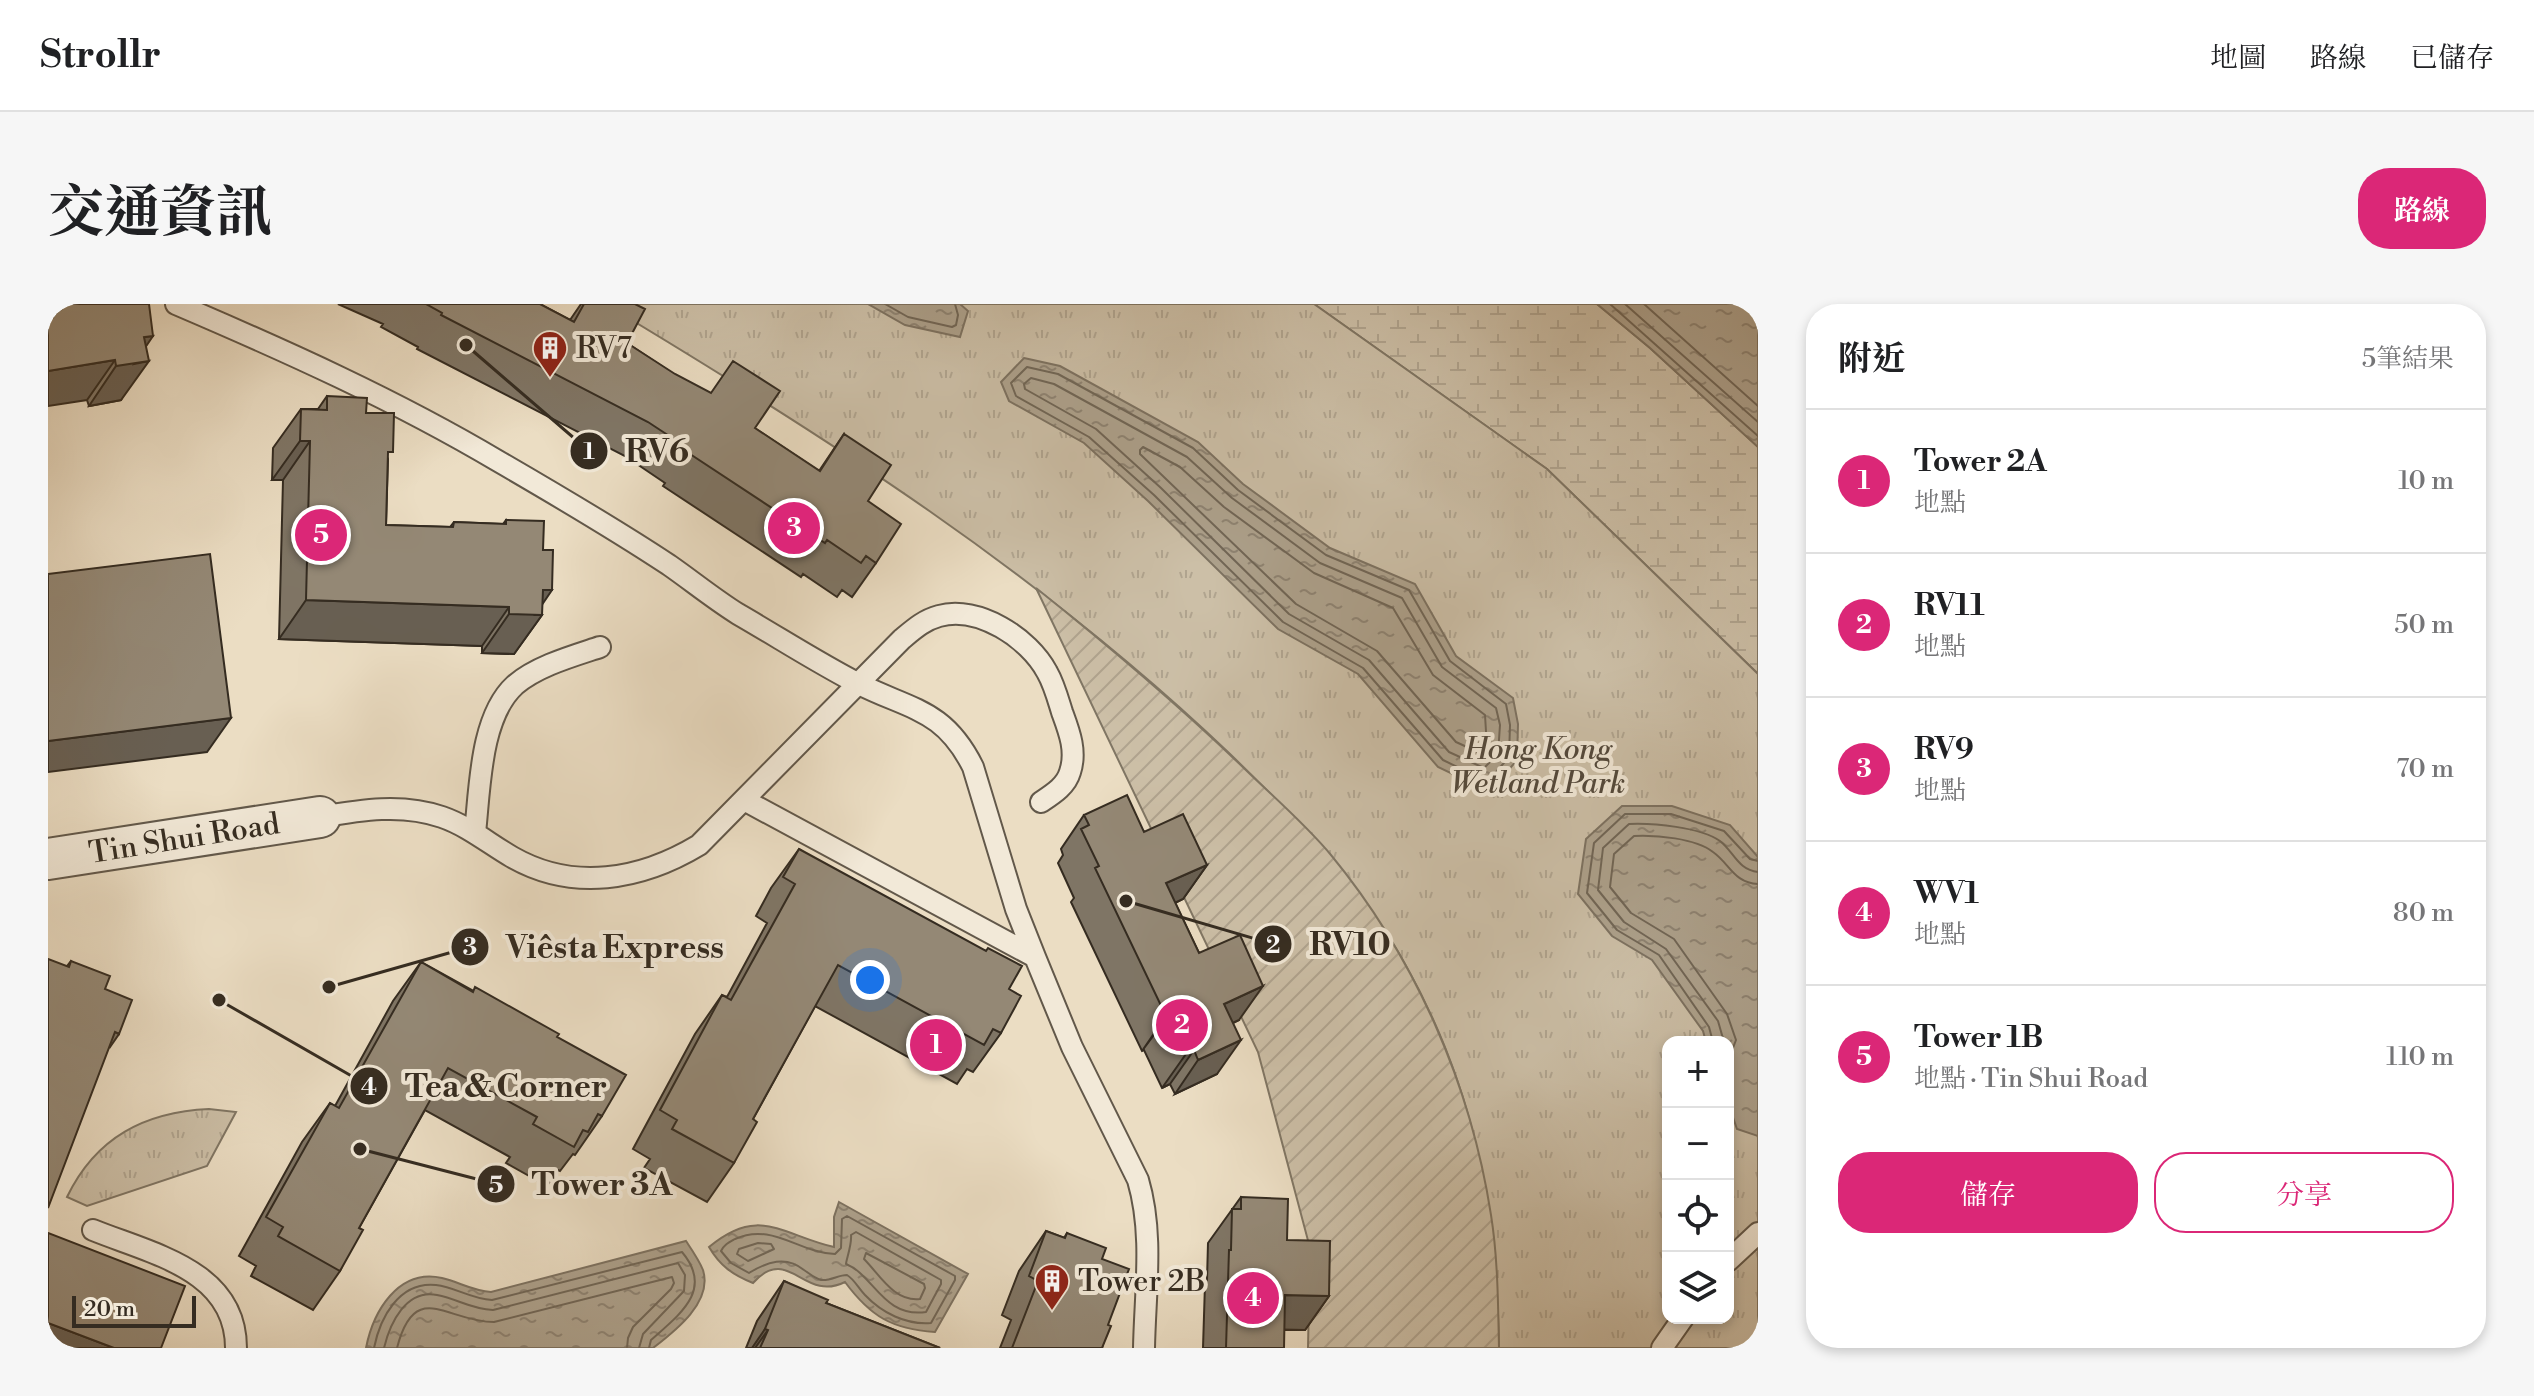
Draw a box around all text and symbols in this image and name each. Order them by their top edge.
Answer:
text: Strollr [40,32,161,79]
text: 地圖 [2210,41,2266,76]
text: 路線 [2310,41,2366,76]
text: 已儲存 [2410,41,2494,76]
button: 路線 [2358,168,2486,249]
text: 交通資訊 [48,179,272,249]
building icon: RV7 [531,329,569,379]
place label: RV7 [576,330,632,368]
text: 附近 [1838,339,1906,381]
text: 5筆結果 [2362,343,2454,375]
callout: RV6 [569,423,705,479]
text: RV6 [625,432,689,472]
text: 1 [583,437,595,467]
text: Tower 2A [1914,443,2047,481]
text: 1 [1858,465,1870,497]
text: 10 m [2398,465,2454,497]
text: 地點 [1914,487,1966,519]
pin: 3 [768,498,820,558]
pin: 5 [295,505,347,565]
text: RV11 [1914,587,1985,625]
text: 2 [1856,609,1872,641]
text: 50 m [2394,609,2454,641]
text: 地點 [1914,631,1966,663]
park label: Hong Kong Wetland Park [1451,731,1625,803]
text: RV9 [1914,731,1974,769]
text: 3 [1856,753,1872,785]
text: 70 m [2396,753,2454,785]
text: 地點 [1914,775,1966,807]
street label: Tin Shui Road [86,805,282,873]
text: WV1 [1914,875,1979,913]
text: 4 [1855,897,1873,929]
text: 80 m [2393,897,2454,929]
callout: RV10 [1253,916,1406,972]
callout: Viêsta Express [450,919,740,975]
text: 地點 [1914,919,1966,951]
text: RV10 [1309,925,1391,965]
text: Viêsta Express [505,928,724,968]
text: 2 [1266,931,1281,961]
text: 3 [463,933,477,963]
your location [850,960,890,1000]
pin: 2 [1156,995,1208,1055]
pin: 1 [910,1015,962,1075]
text: Tower 1B [1914,1019,2043,1057]
map controls [1662,1036,1734,1324]
button: + [1662,1036,1734,1108]
text: 5 [1856,1041,1872,1073]
text: 110 m [2386,1041,2454,1073]
callout: Tea & Corner [349,1058,623,1114]
text: 地點 · Tin Shui Road [1914,1063,2148,1095]
text: Tea & Corner [405,1067,607,1107]
text: 4 [361,1073,377,1103]
button: − [1662,1108,1734,1180]
button: 儲存 [1838,1152,2138,1233]
button: 分享 [2154,1152,2454,1233]
callout: Tower 3A [476,1156,689,1212]
text: Tower 3A [532,1165,673,1205]
text: 5 [489,1171,504,1201]
button: locate [1662,1180,1734,1252]
button: layers [1662,1252,1734,1324]
building icon: Tower 2B [1033,1262,1071,1312]
place label: Tower 2B [1078,1263,1206,1301]
pin: 4 [1227,1268,1279,1328]
scale bar [72,1292,196,1328]
text: 20 m [84,1296,135,1323]

